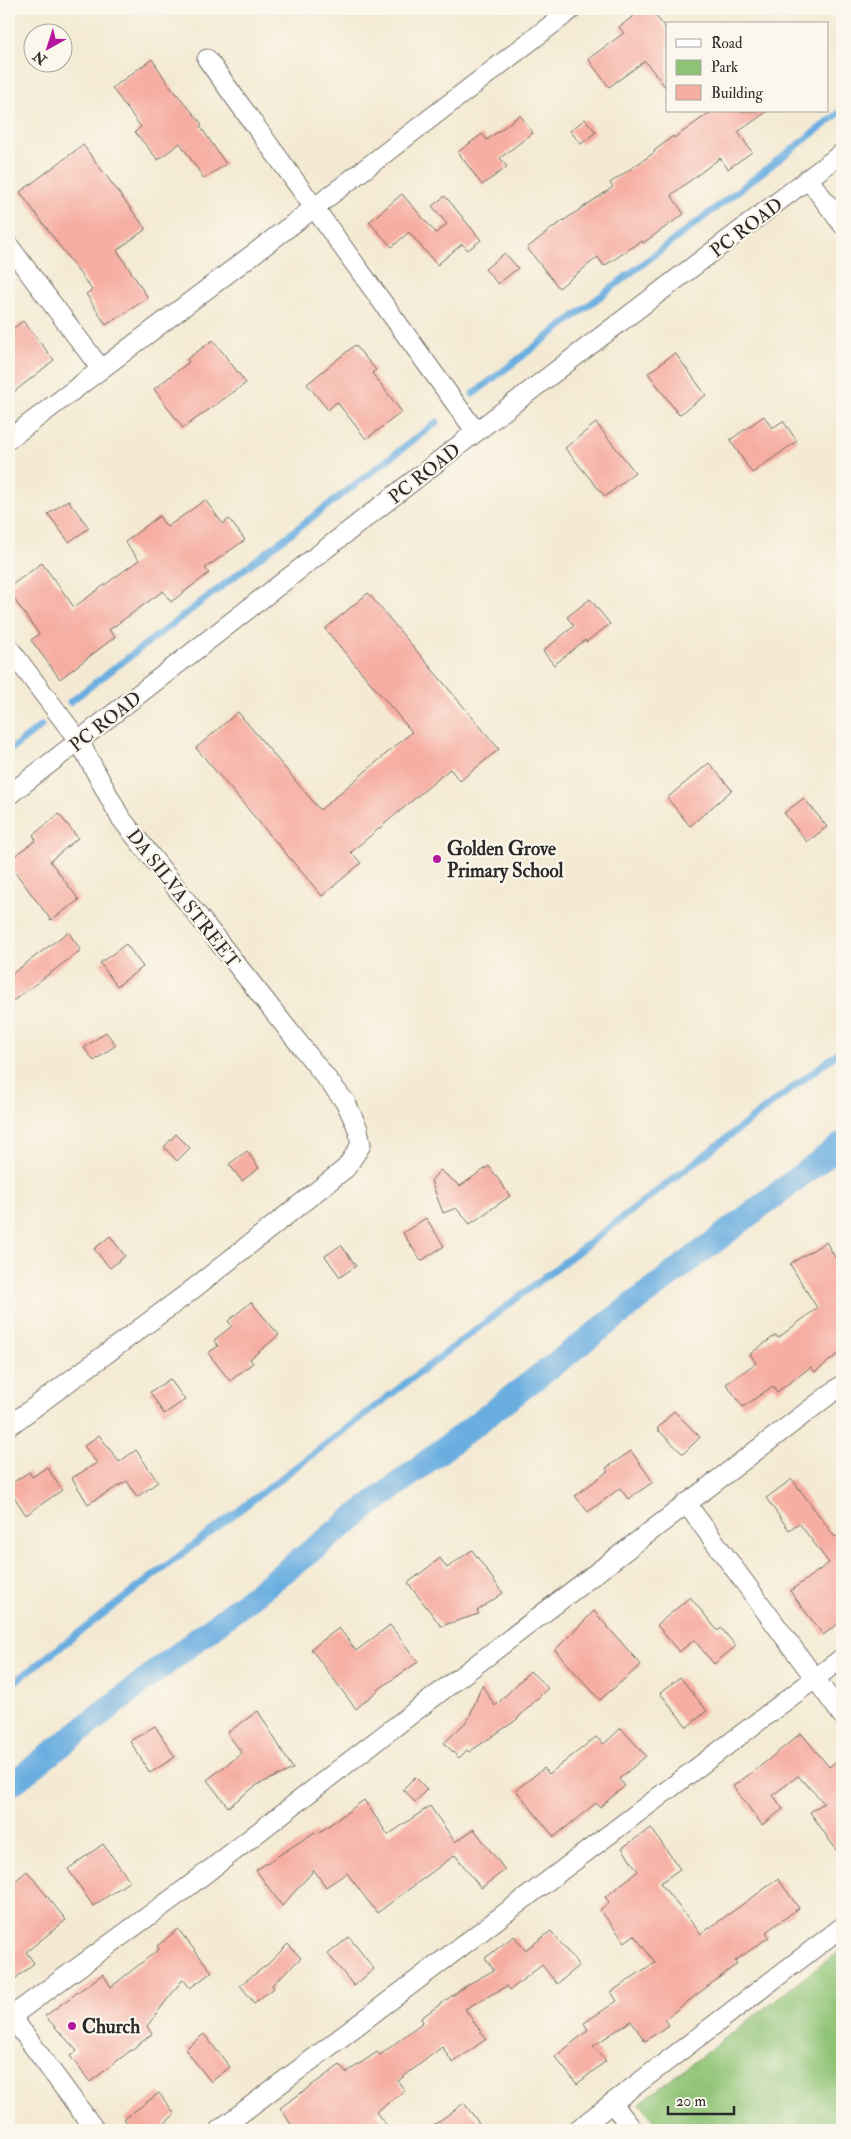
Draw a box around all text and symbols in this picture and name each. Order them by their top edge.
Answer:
north arrow [22,22,72,72]
legend [666,22,828,112]
text: Road [711,34,743,53]
text: N [30,47,51,69]
text: Park [711,58,738,77]
text: Building [711,84,763,103]
street label: PC ROAD [705,193,788,263]
street label: PC ROAD [384,438,466,509]
street label: PC ROAD [65,686,147,757]
street label: DA SILVA STREET [121,824,245,973]
place label: Golden Grove Primary School [447,837,563,884]
marker: Golden Grove Primary School [431,853,443,865]
place label: Church [82,2015,140,2039]
marker: Church [66,2020,78,2032]
scale bar [668,2084,735,2116]
text: 20 m [676,2092,706,2111]

